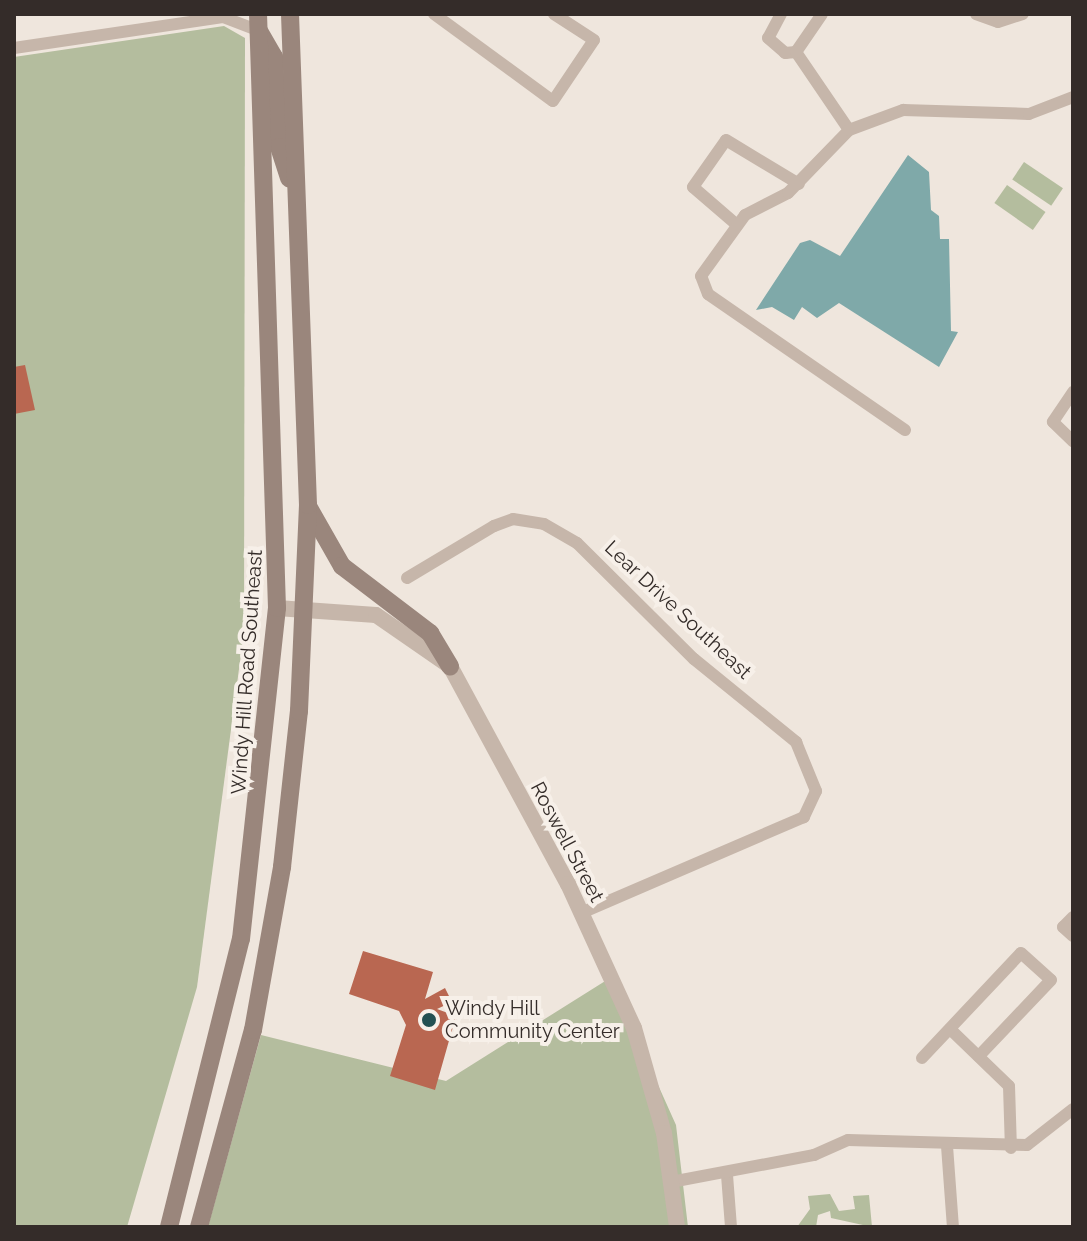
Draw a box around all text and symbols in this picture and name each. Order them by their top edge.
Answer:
street label: Lear Drive Southeast [599,536,757,684]
street label: Windy Hill Road Southeast [226,548,268,796]
street label: Roswell Street [525,778,609,906]
place label: Windy Hill Community Center [445,996,620,1043]
marker: Windy Hill Community Center [420,1011,438,1029]

